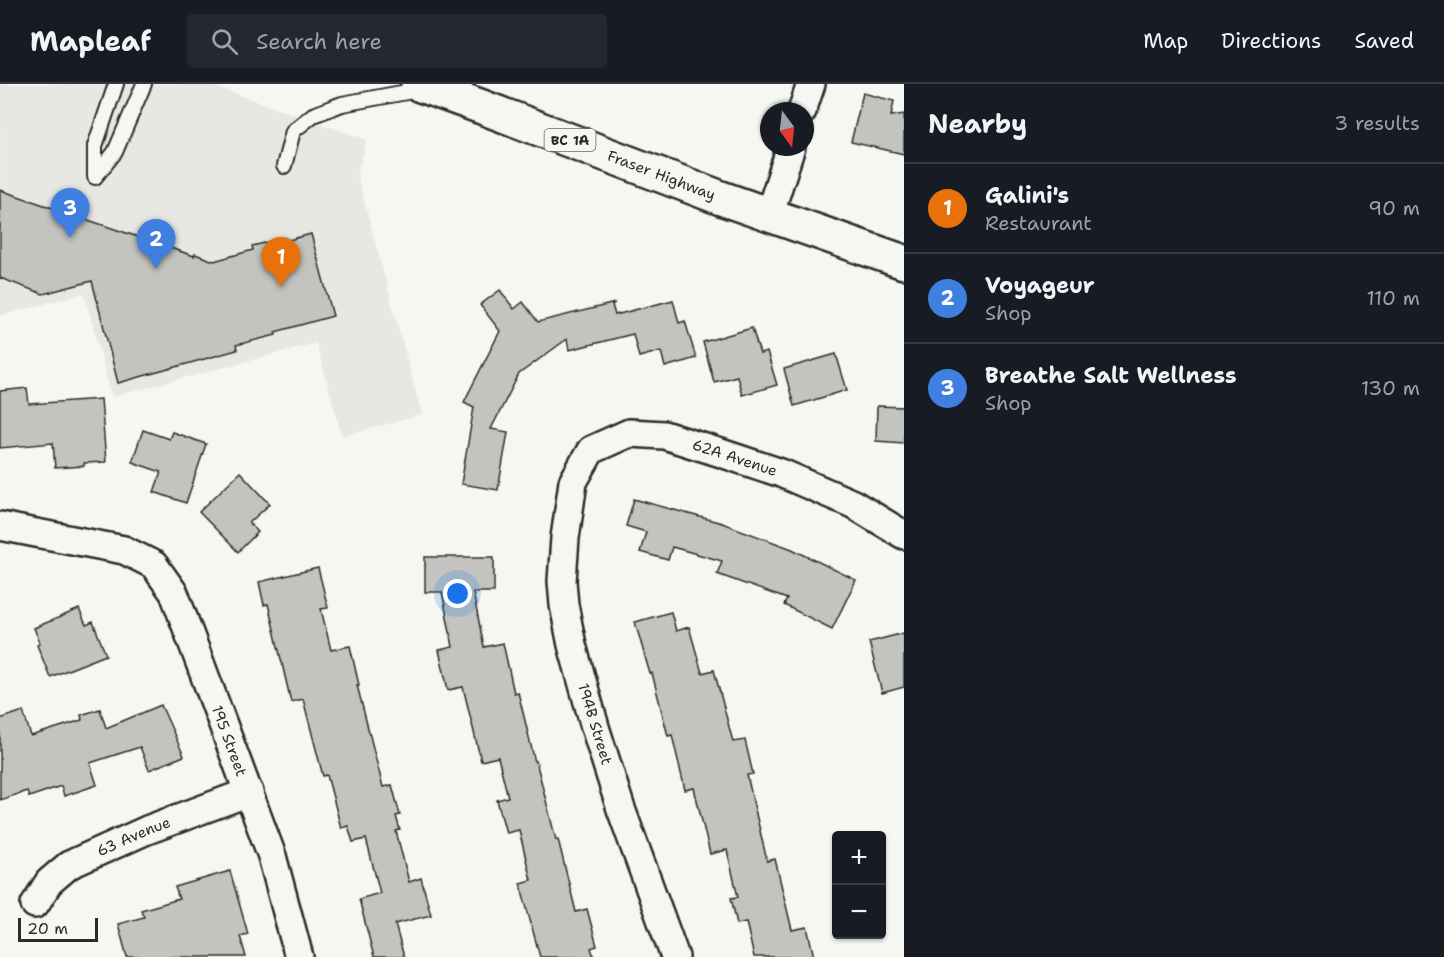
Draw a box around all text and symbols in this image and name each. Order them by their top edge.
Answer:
search box [187,14,607,68]
text: Mapleaf [30,22,151,60]
icon: search [208,25,241,58]
text: Search here [256,27,382,56]
text: Map [1143,27,1188,55]
text: Directions [1221,27,1321,55]
text: Saved [1354,27,1414,55]
north arrow [760,102,814,156]
text: Nearby [928,106,1027,141]
text: 3 results [1334,110,1420,136]
road number: BC 1A [544,129,596,151]
street label: Fraser Highway [604,146,718,205]
text: Galini's [985,181,1069,210]
pin: 3 [50,188,90,238]
text: 1 [943,195,952,221]
text: 90 m [1368,195,1420,221]
text: Restaurant [985,210,1092,236]
pin: 2 [136,220,176,269]
pin: 1 [262,238,300,287]
text: Voyageur [985,271,1095,300]
text: 2 [941,285,955,311]
text: 110 m [1366,285,1420,311]
text: Shop [985,300,1032,326]
text: Breathe Salt Wellness [985,361,1237,390]
text: 3 [941,375,955,401]
text: 130 m [1361,375,1420,401]
text: Shop [985,390,1032,416]
street label: 62A Avenue [690,435,780,481]
your location [443,579,472,608]
street label: 194B Street [573,681,617,767]
street label: 195 Street [207,702,251,779]
street label: 63 Avenue [94,812,173,861]
map controls [832,831,886,939]
button: + [832,831,886,885]
button: − [832,885,886,939]
scale bar [18,915,98,942]
text: 20 m [27,918,68,939]

